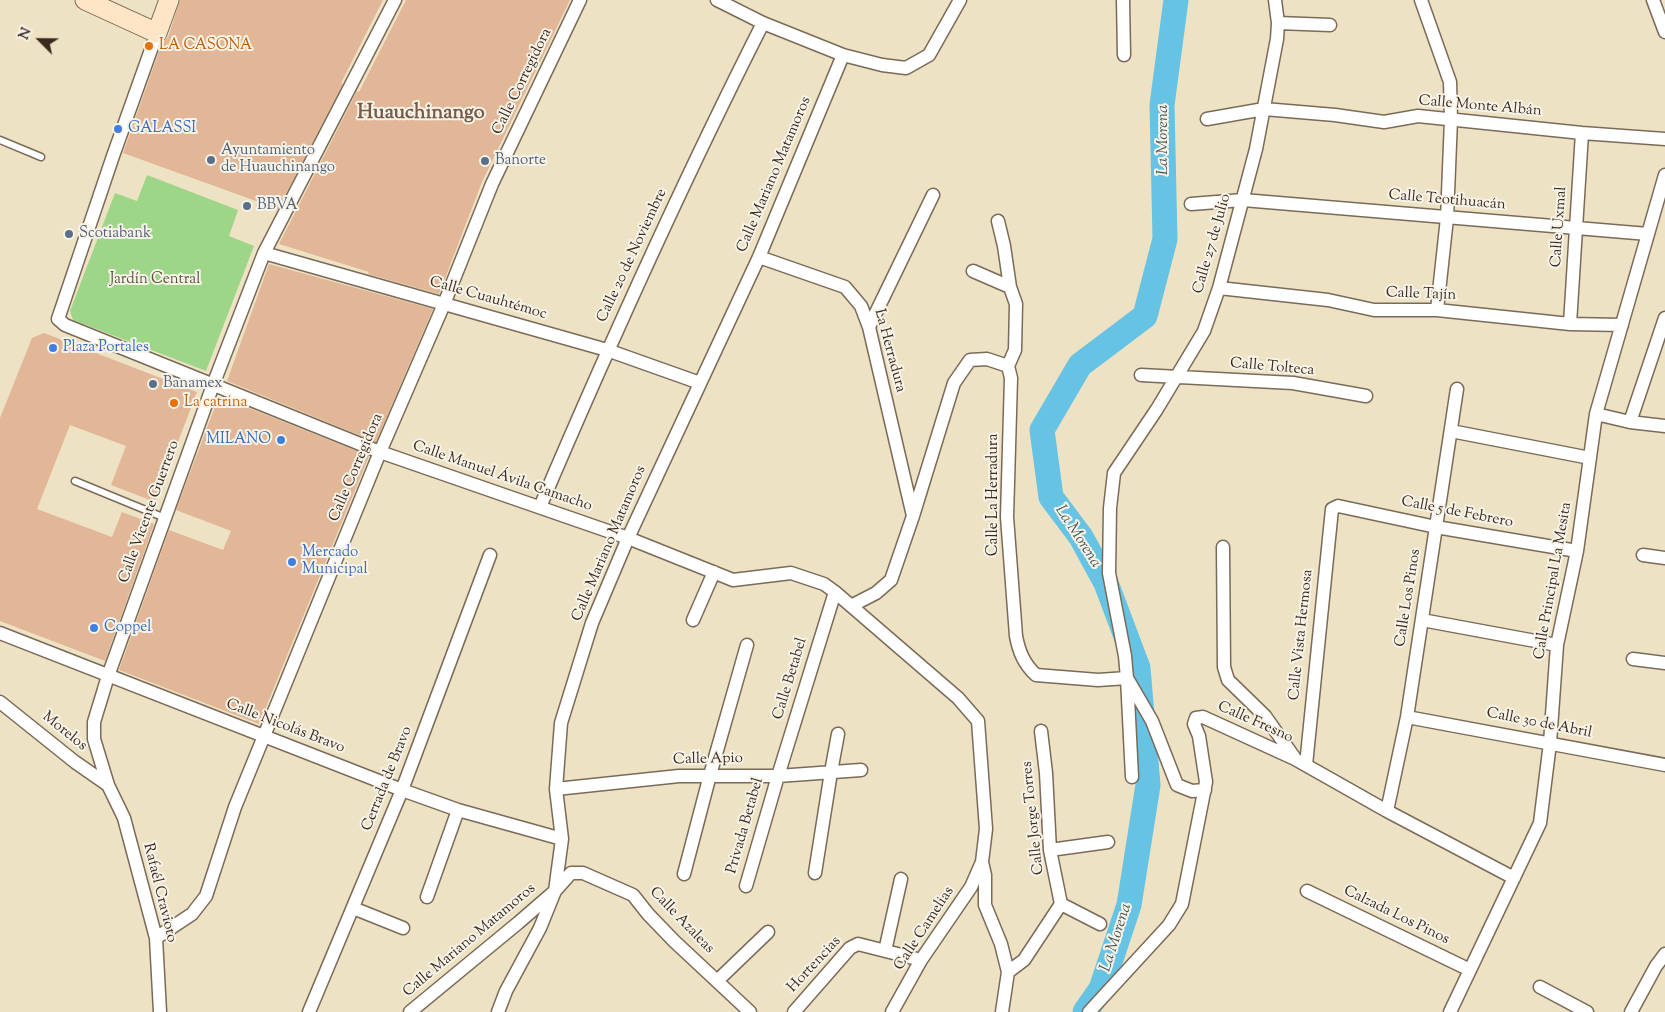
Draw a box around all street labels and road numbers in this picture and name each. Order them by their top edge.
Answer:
street label: Calle Corregidora [490,26,556,138]
street label: Calle Monte Albán [1418,93,1542,121]
street label: Calle Mariano Matamoros [734,94,816,256]
street label: Calle 20 de Noviembre [594,186,672,326]
street label: Calle Uxmal [1548,186,1572,268]
street label: Calle Teotihuacán [1388,187,1506,215]
street label: Calle 27 de Julio [1190,192,1236,296]
street label: Calle Cuauhtémoc [427,274,549,324]
street label: Calle Tajín [1385,285,1457,305]
street label: La Herradura [869,307,909,395]
street label: Calle Tolteca [1229,355,1315,381]
street label: Calle Corregidora [326,411,388,525]
street label: Calle La Herradura [985,434,1003,556]
street label: Calle Vicente Guerrero [116,438,184,586]
street label: Calle Manuel Ávila Camacho [410,438,594,516]
street label: Calle Mariano Matamoros [569,463,651,625]
street label: Calle 5 de Febrero [1400,493,1514,533]
street label: Calle Principal La Mesita [1531,501,1577,661]
street label: Calle Los Pinos [1392,548,1426,648]
street label: Calle Vista Hermosa [1286,569,1318,701]
street label: Calle Betabel [770,636,812,722]
street label: Calle Nicolás Bravo [223,696,347,758]
street label: Calle Fresno [1214,698,1296,748]
street label: Calle 30 de Abril [1485,705,1593,743]
street label: Morelos [38,709,90,755]
street label: Cerrada de Bravo [359,724,417,834]
street label: Calle Apio [673,750,743,770]
street label: Calle Jorge Torres [1019,760,1049,876]
street label: Privada Betabel [724,776,768,876]
street label: Rafaél Cravioto [138,842,180,944]
street label: Calle Mariano Matamoros [400,880,540,1002]
street label: Calzada Los Pinos [1340,883,1452,949]
street label: Calle Azaleas [645,884,717,958]
street label: Calle Camelias [891,884,959,974]
street label: Hortencias [784,933,846,997]

